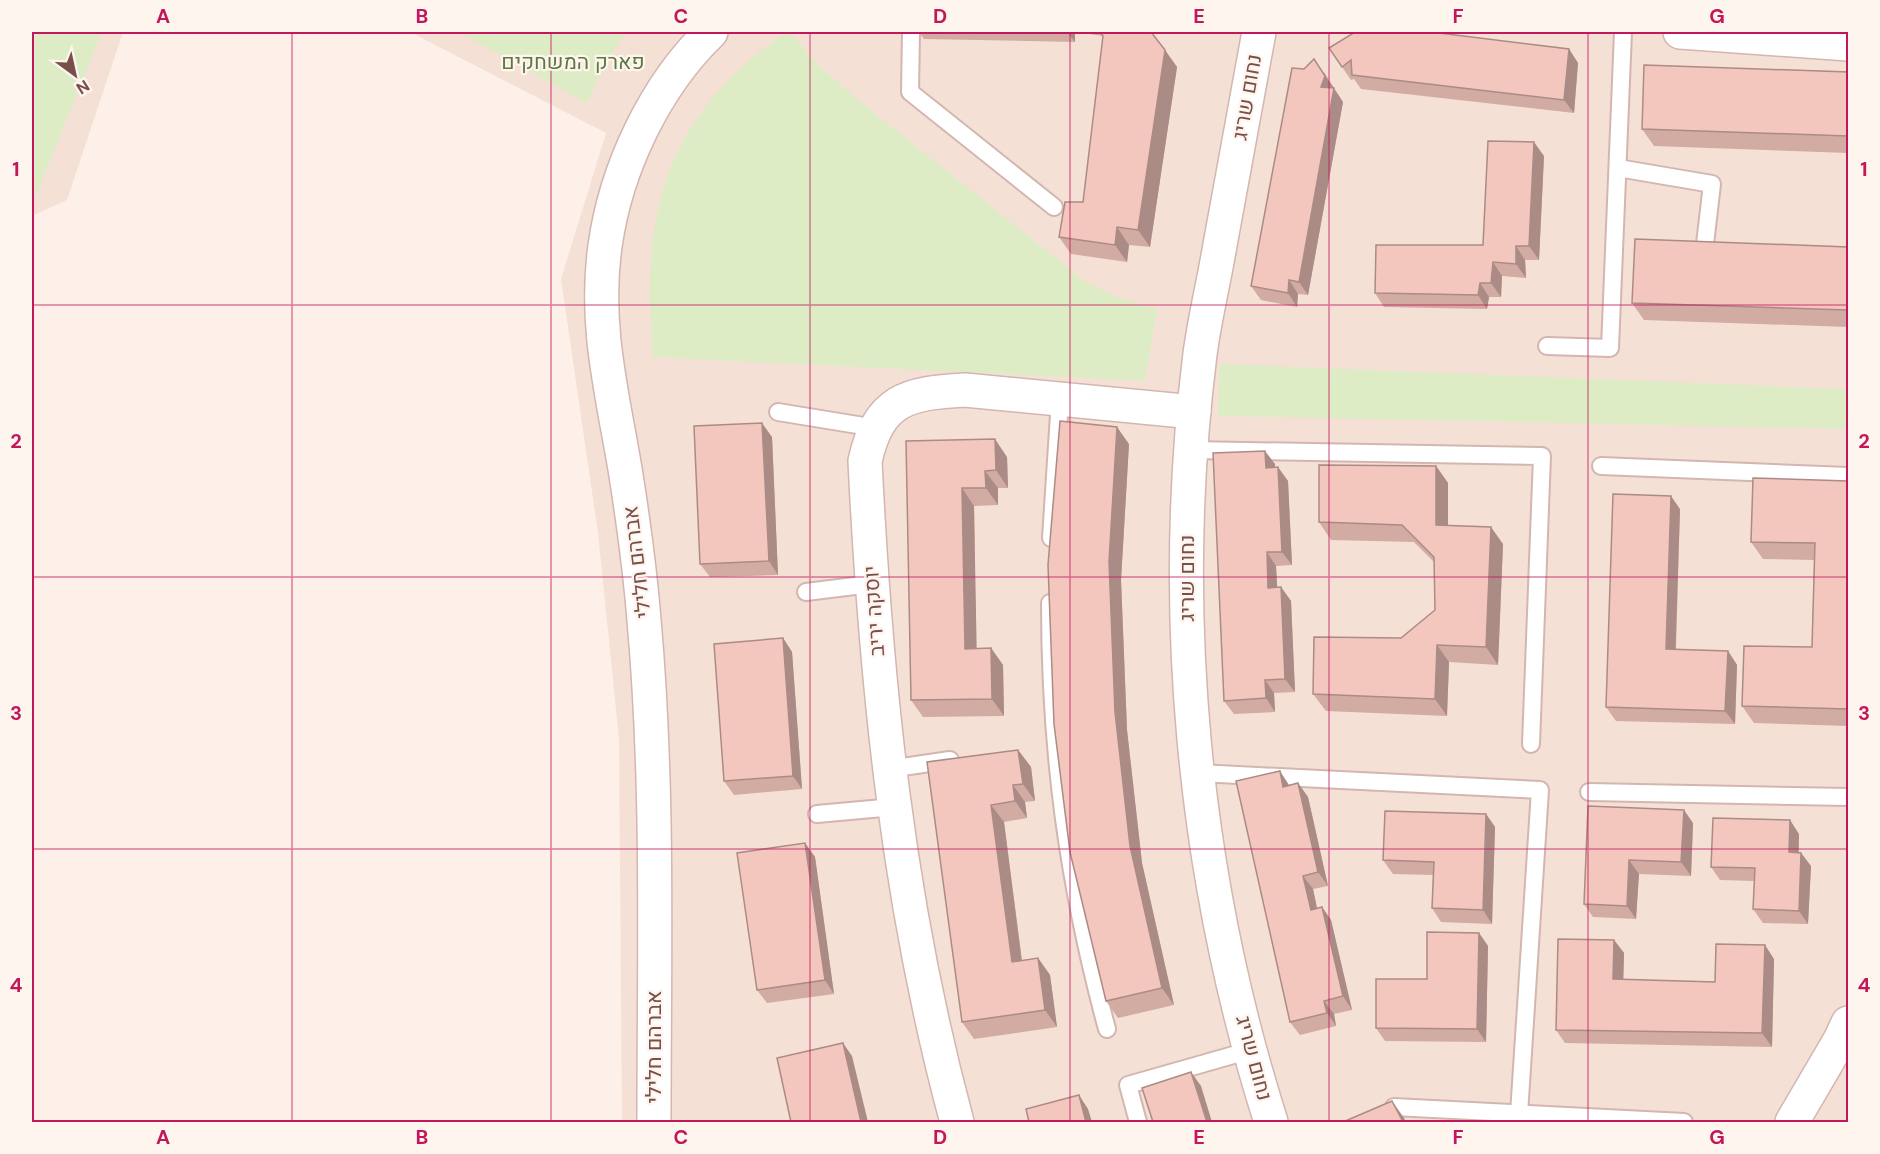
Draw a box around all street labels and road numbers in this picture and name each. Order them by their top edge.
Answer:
street label: נחום שריג [1226,52,1268,142]
street label: אברהם חלילי [616,504,658,620]
street label: נחום שריג [1173,535,1201,621]
street label: יוסקה יריב [857,565,891,657]
street label: אברהם חלילי [640,990,668,1104]
street label: נחום שריג [1229,1012,1279,1104]

